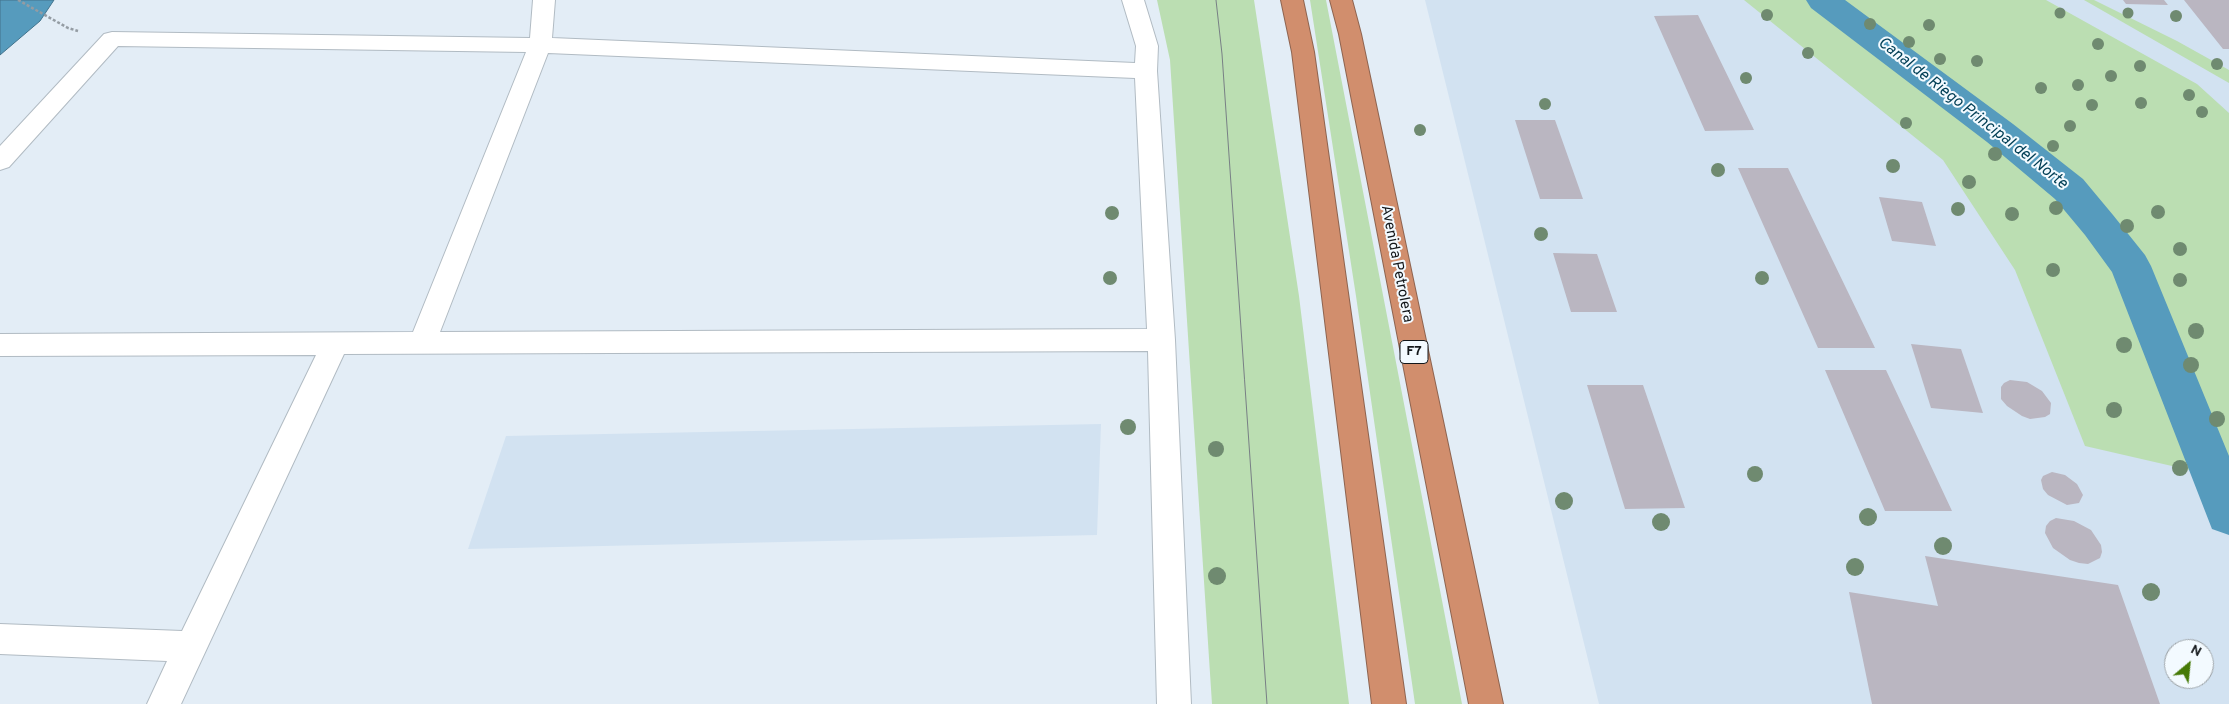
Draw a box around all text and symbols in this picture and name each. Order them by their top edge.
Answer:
water label: Canal de Riego Principal del Norte [1873,34,2071,194]
street label: Avenida Petrolera [1376,204,1416,324]
road number: F7 [1400,341,1428,364]
north arrow [2164,639,2214,689]
text: N [2187,641,2204,661]

